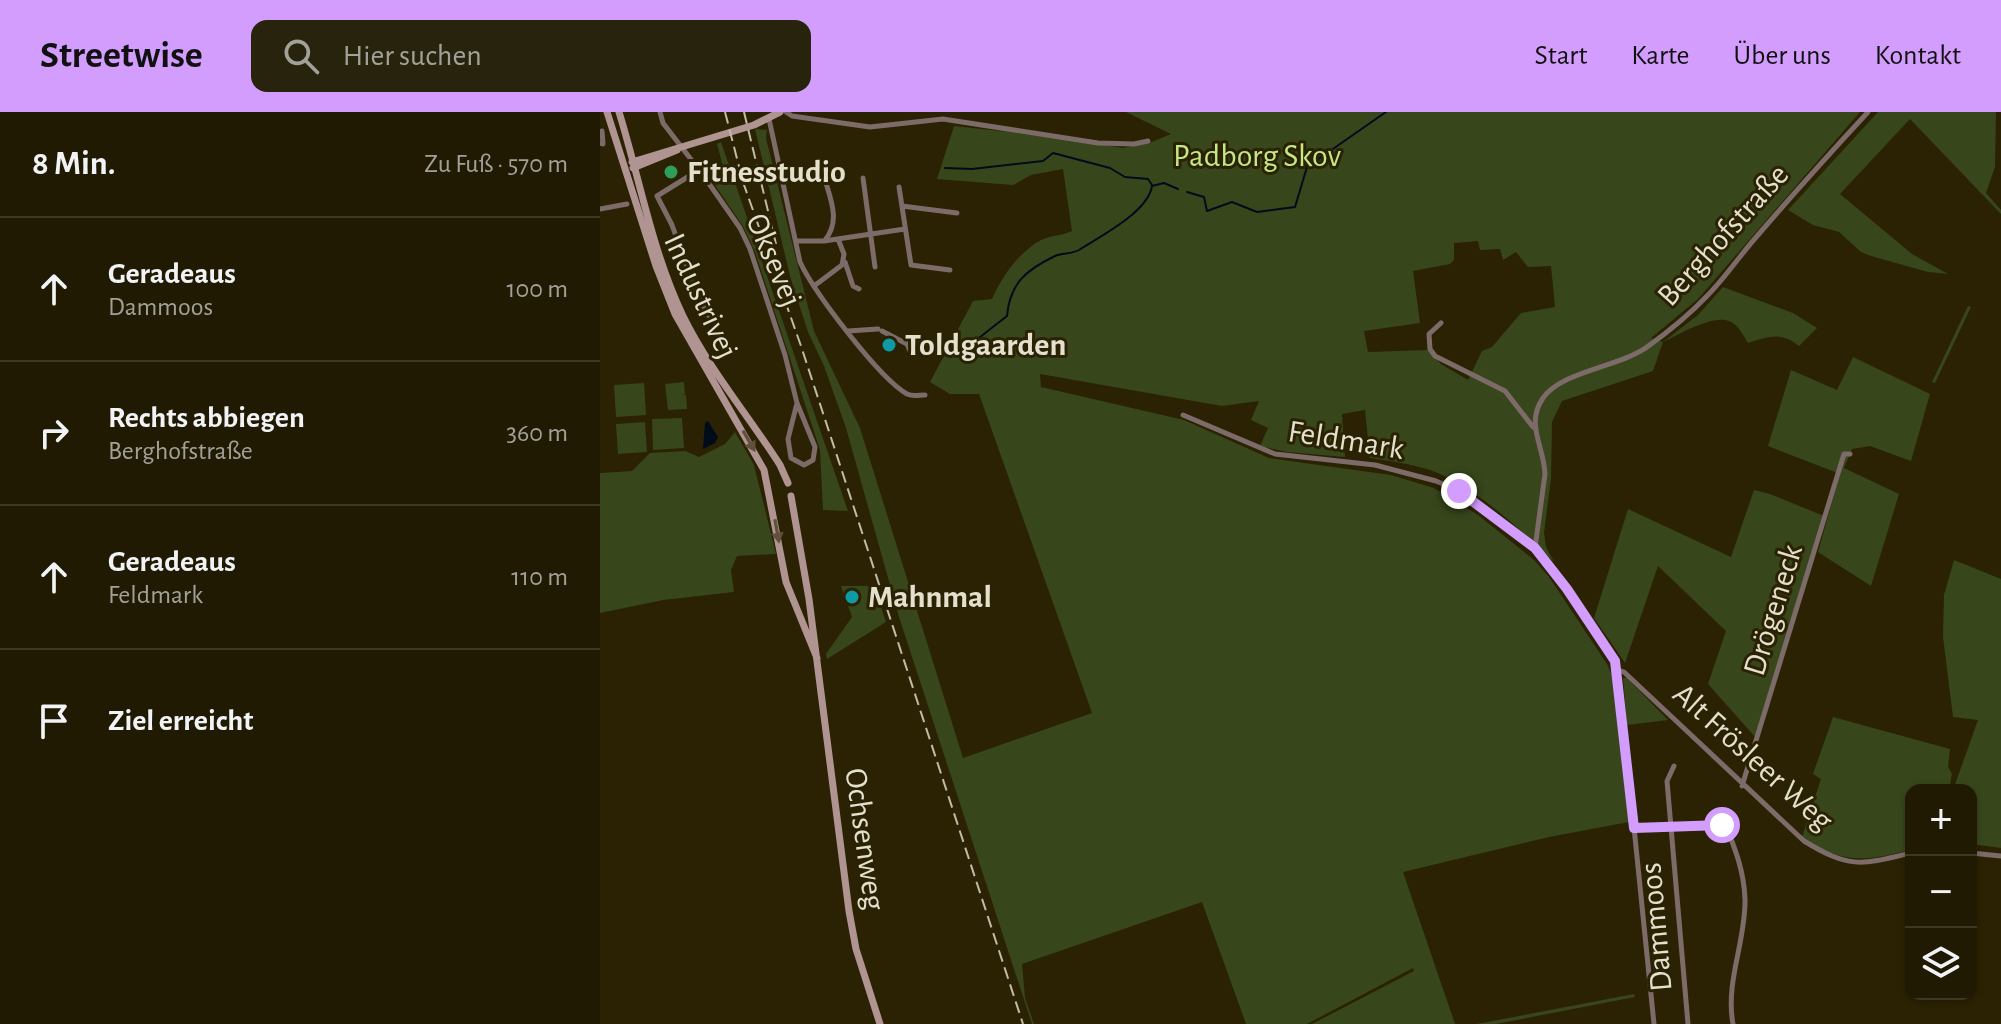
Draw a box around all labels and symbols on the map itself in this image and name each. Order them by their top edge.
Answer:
park label: Padborg Skov [1173,140,1341,172]
place label: Fitnesstudio [687,156,846,188]
street label: Berghofstraße [1651,158,1795,312]
marker: Fitnesstudio [662,163,680,181]
street label: Oksevej [740,209,808,311]
street label: Industrivej [658,228,744,364]
place label: Toldgaarden [905,329,1066,361]
marker: Toldgaarden [880,336,898,354]
street label: Feldmark [1286,415,1407,465]
one-way arrow [742,430,756,452]
route end [1441,473,1477,509]
one-way arrow [771,519,783,544]
street label: Drögeneck [1738,540,1808,679]
place label: Mahnmal [868,581,992,613]
marker: Mahnmal [843,588,861,606]
street label: Alt Frösleer Weg [1667,677,1839,837]
street label: Ochsenweg [839,766,891,912]
route start [1704,807,1740,843]
street label: Dammoos [1634,861,1678,993]

